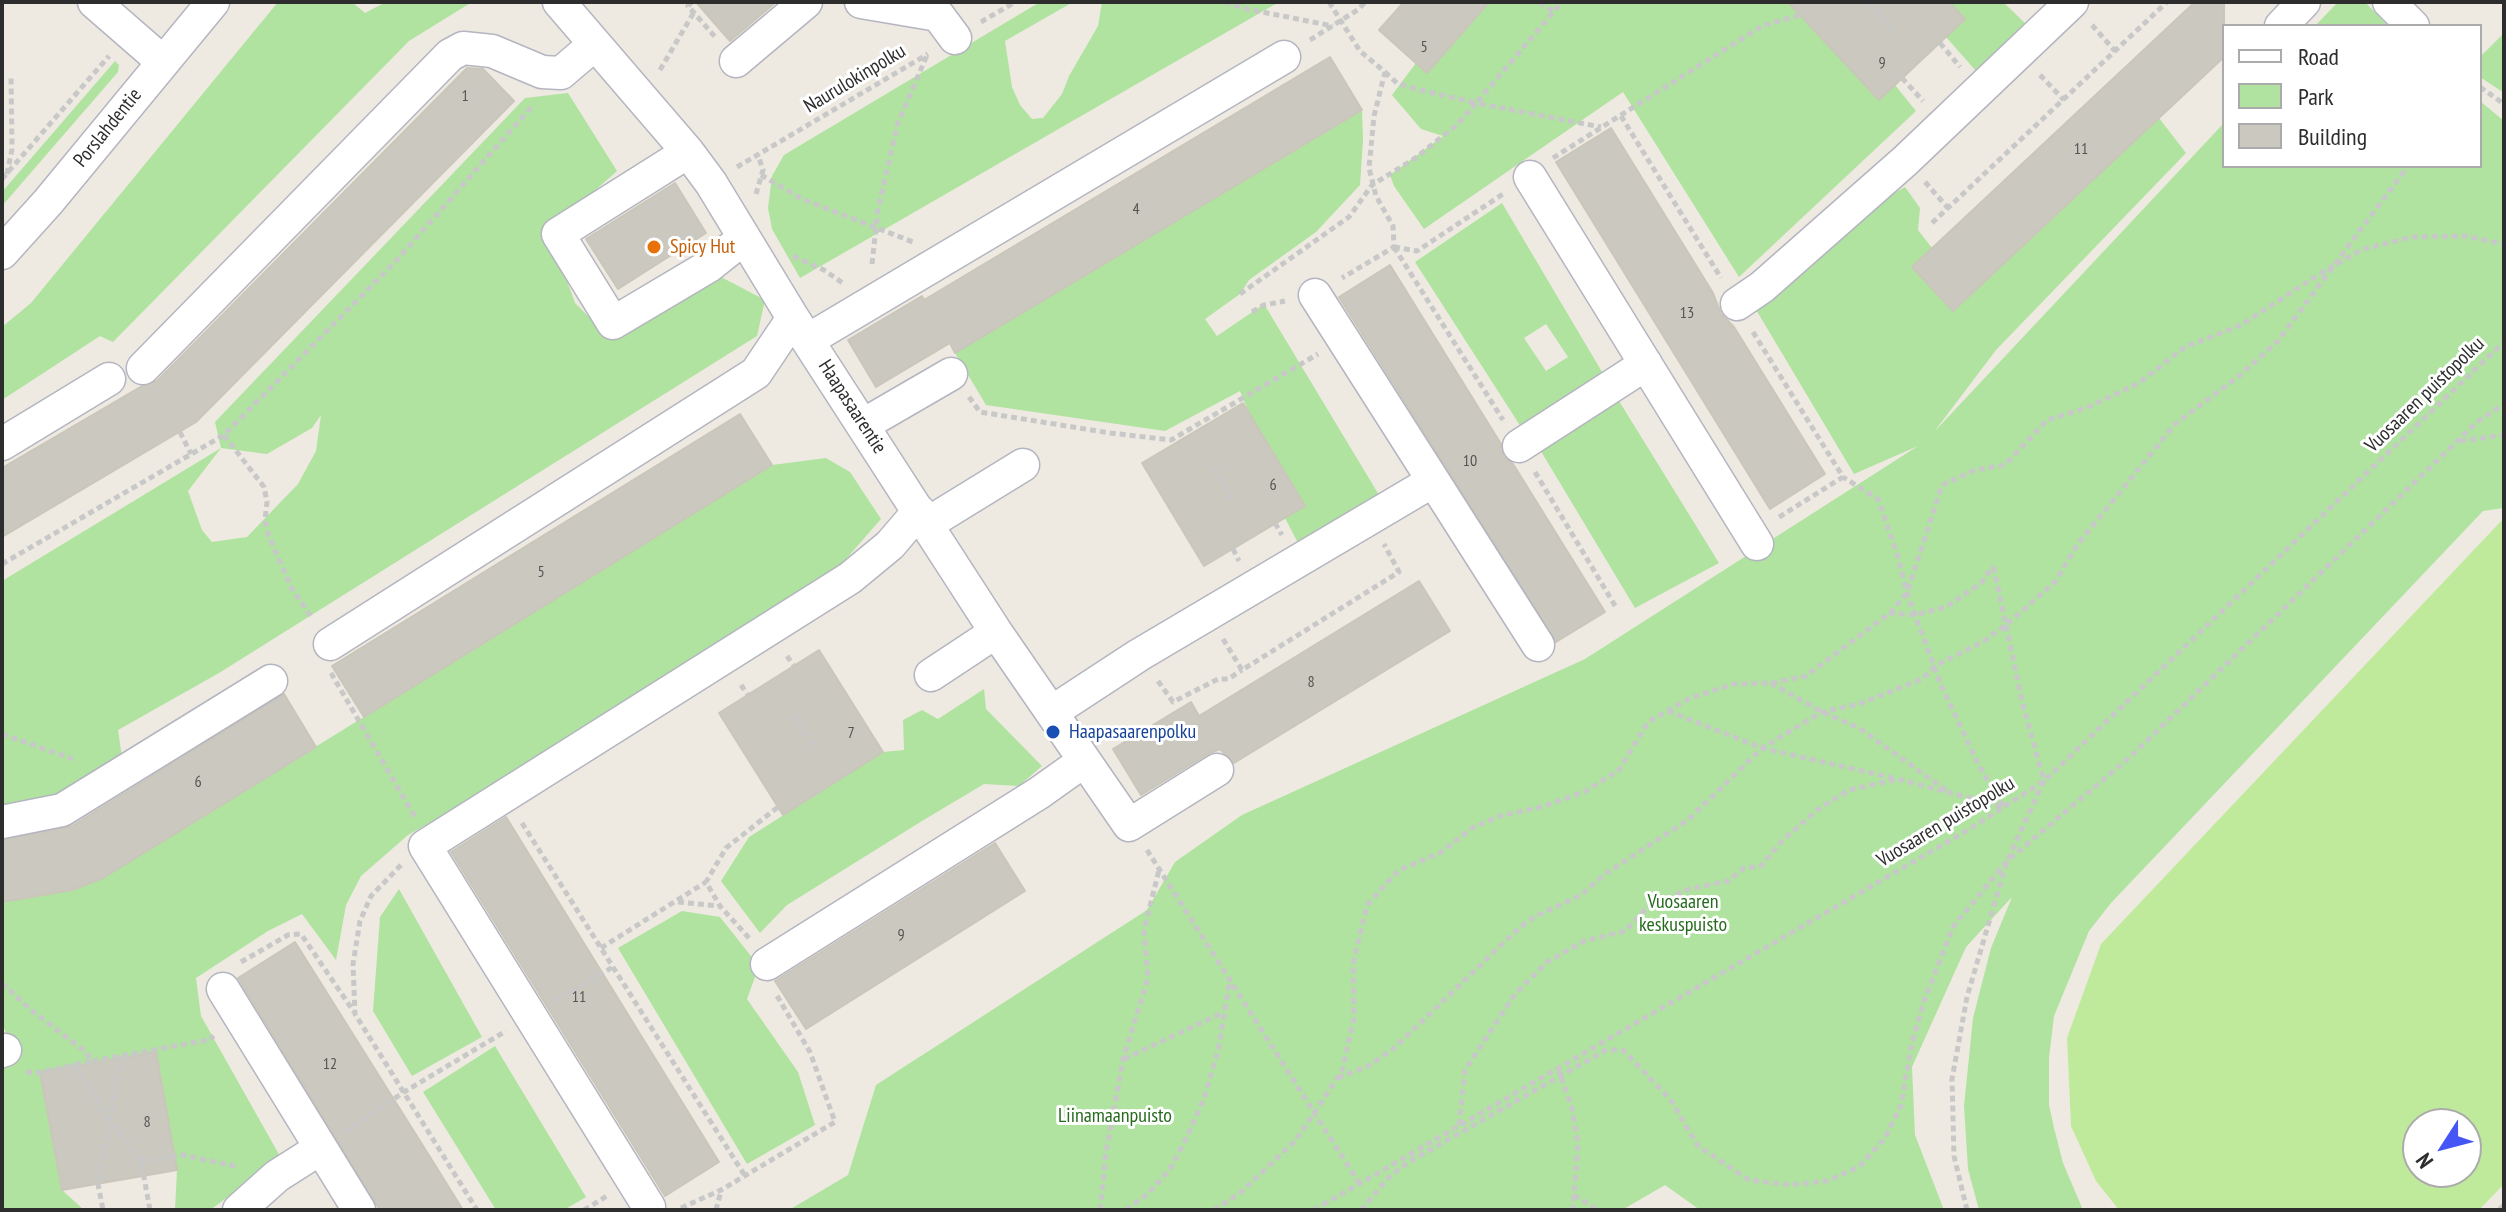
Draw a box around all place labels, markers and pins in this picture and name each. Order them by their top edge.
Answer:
place label: Spicy Hut [670,235,735,259]
marker: Spicy Hut [645,238,663,256]
place label: Haapasaarenpolku [1069,720,1196,744]
marker: Haapasaarenpolku [1044,723,1062,741]

